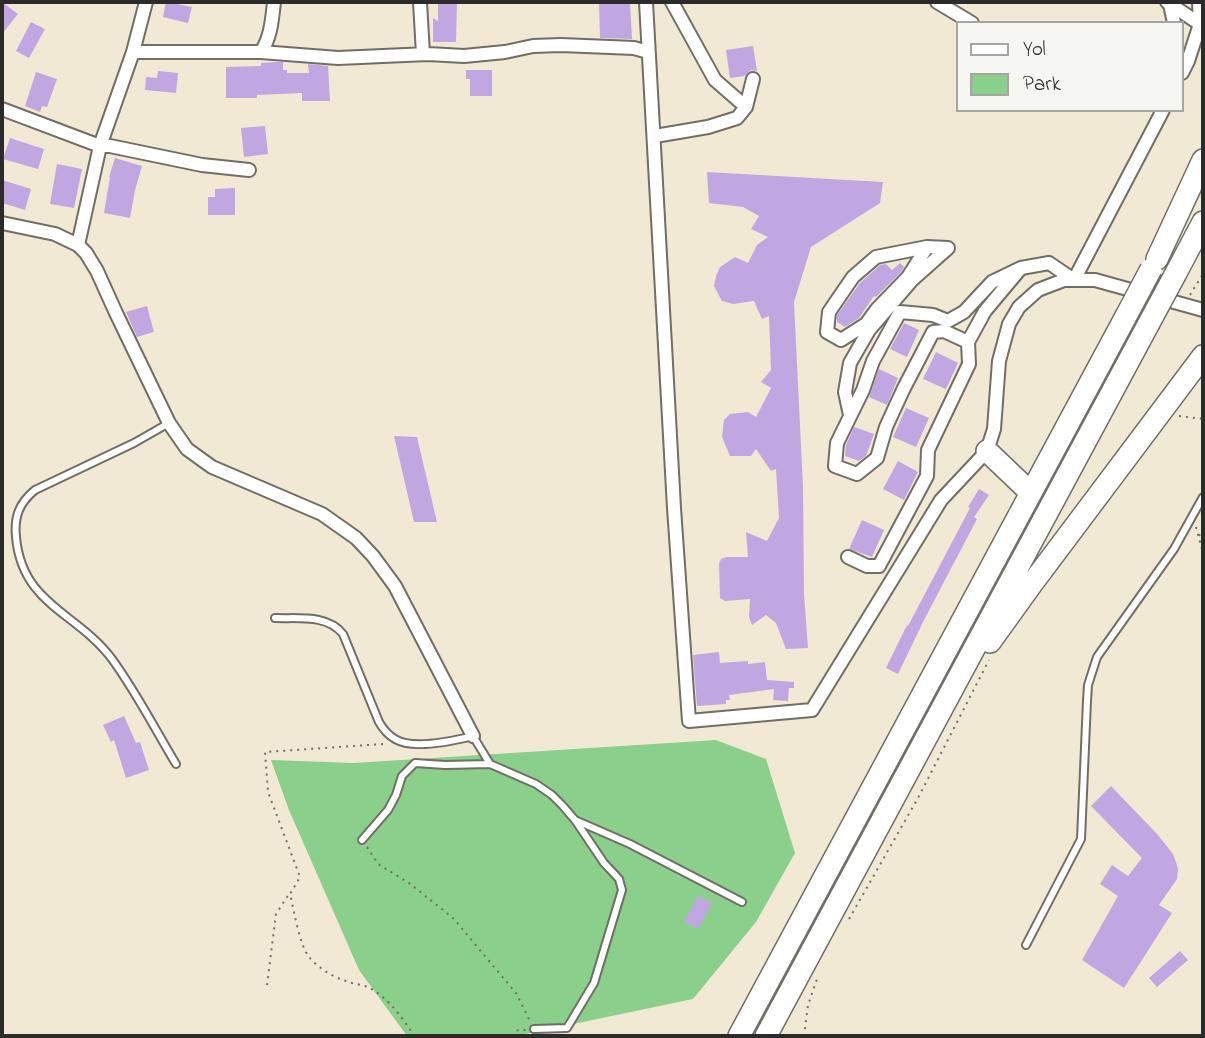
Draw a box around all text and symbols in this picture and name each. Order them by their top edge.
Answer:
legend [956,21,1184,112]
text: Yol [1023,35,1046,65]
text: Park [1023,70,1061,100]

